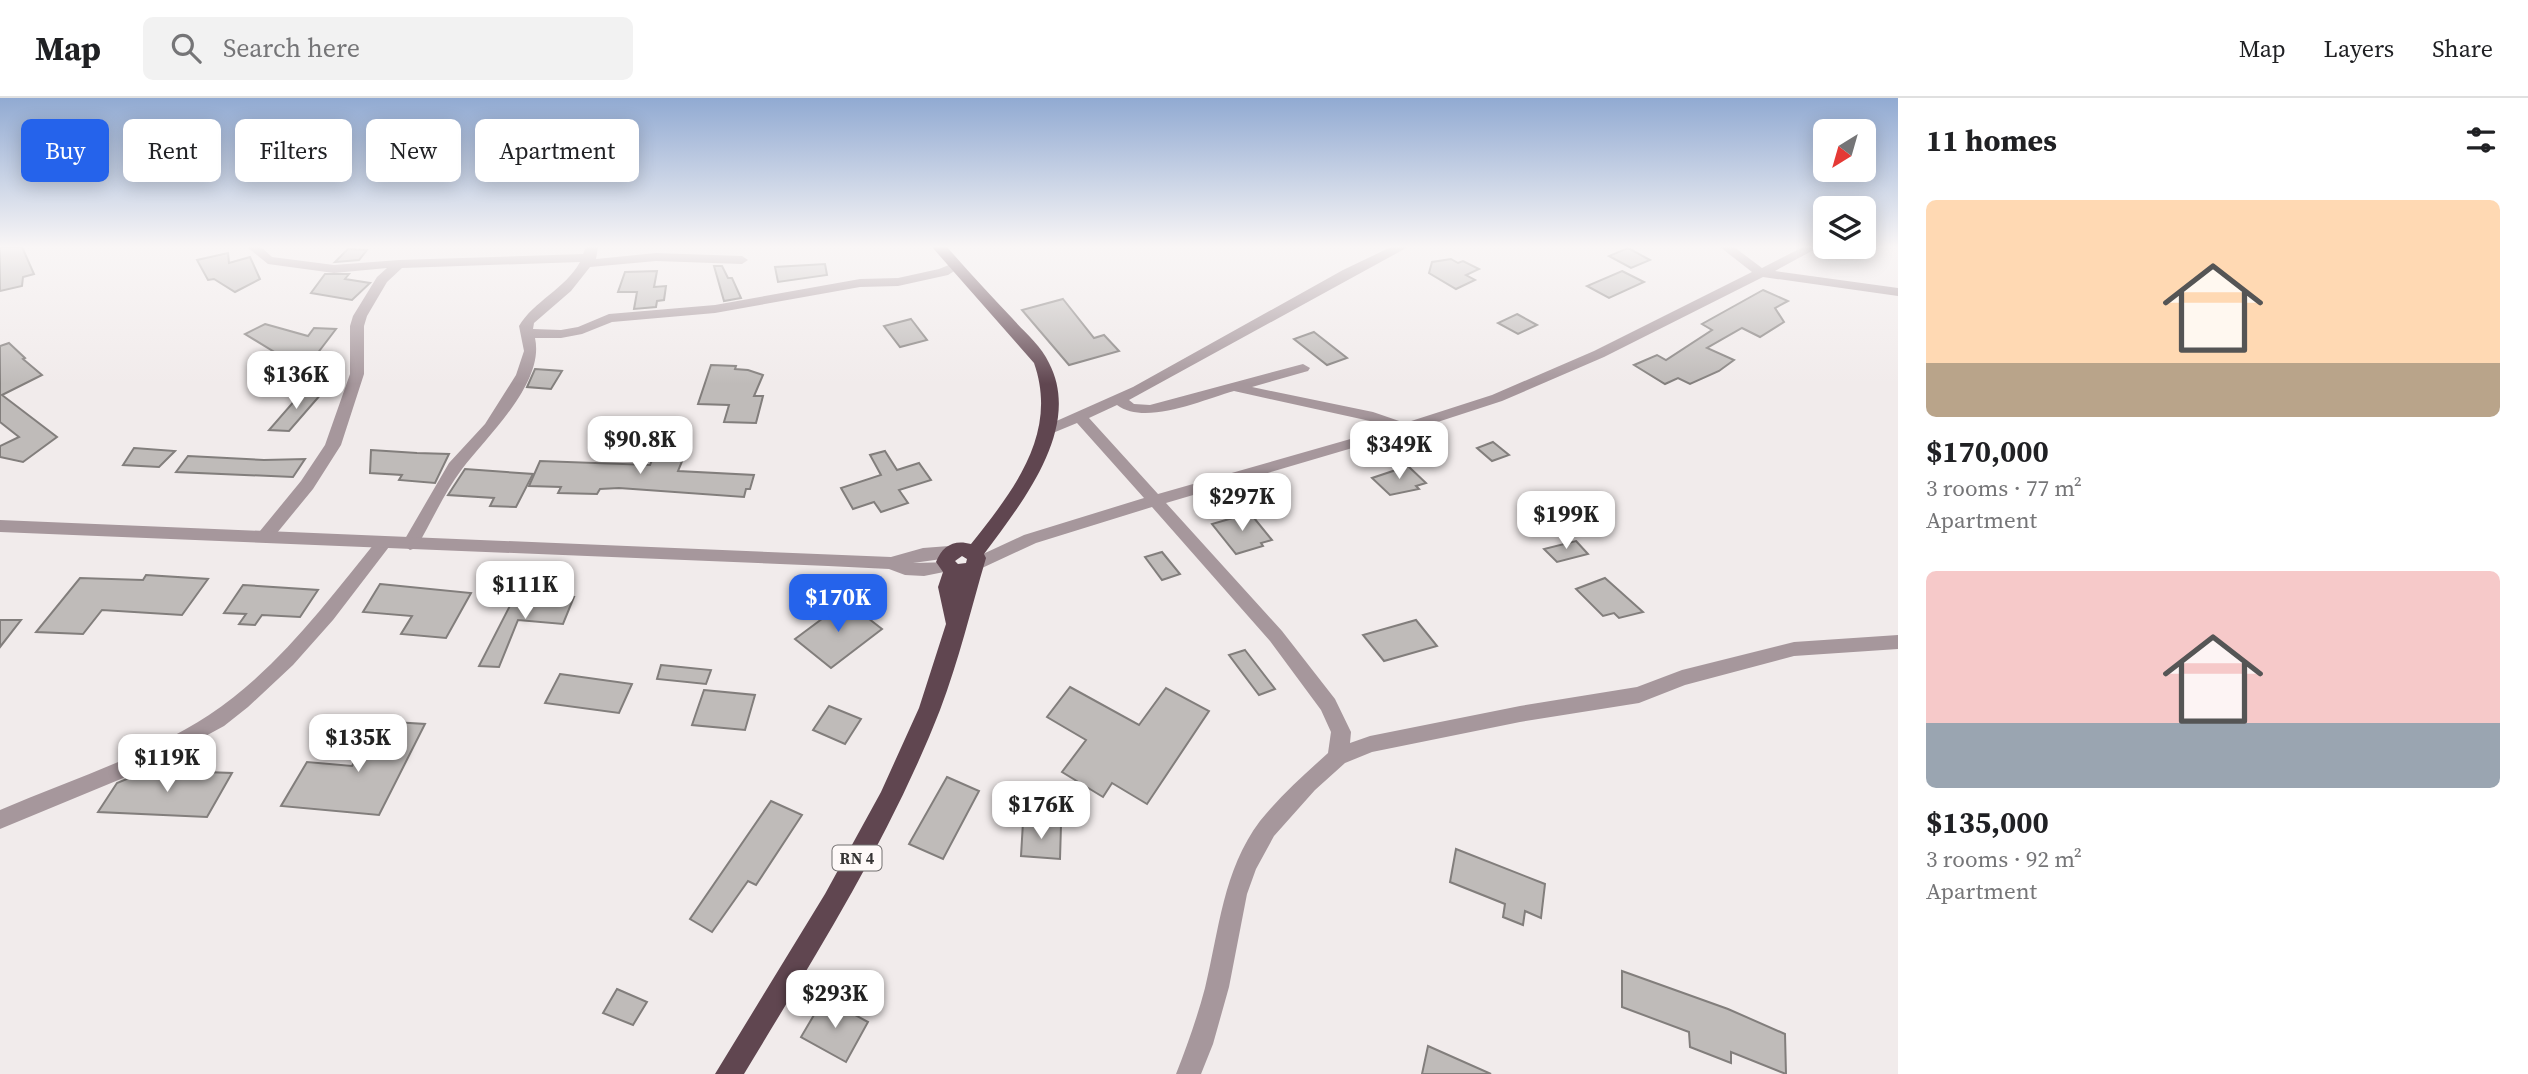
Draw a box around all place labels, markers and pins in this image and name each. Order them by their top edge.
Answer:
pin: $136K [247,352,345,411]
pin: $90.8K [583,416,697,476]
pin: $349K [1350,422,1448,481]
pin: $297K [1193,474,1291,533]
pin: $199K [1517,491,1615,551]
pin: $111K [476,561,574,621]
pin: $170K [789,574,887,634]
pin: $135K [309,714,407,774]
pin: $119K [118,734,216,794]
pin: $176K [992,782,1090,841]
pin: $293K [786,970,884,1030]

